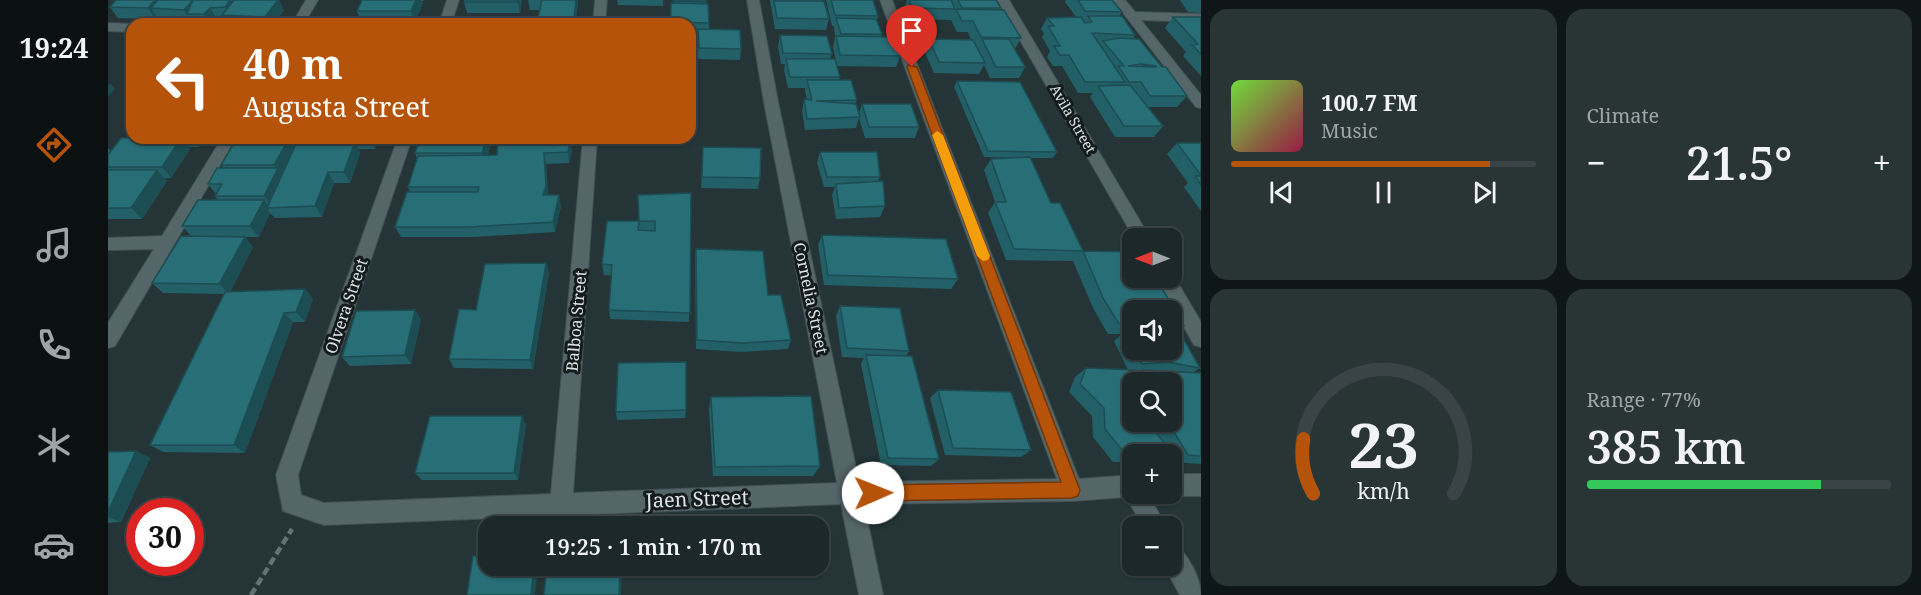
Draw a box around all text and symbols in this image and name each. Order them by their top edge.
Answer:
pin [886,5,937,67]
icon: arrive [895,14,928,47]
text: 19:24 [19,29,89,66]
text: 40 m [243,34,343,91]
icon: left [144,42,222,120]
street label: Avila Street [1046,81,1101,157]
text: 100.7 FM [1321,87,1418,117]
text: Augusta Street [243,88,430,125]
text: Climate [1587,102,1659,129]
text: Music [1321,117,1378,144]
icon: directions [33,124,75,166]
text: 21.5° [1686,132,1792,193]
text: − [1587,140,1606,185]
text: + [1873,140,1891,185]
icon: previous [1265,176,1298,209]
icon: pause [1367,176,1400,209]
icon: next [1468,176,1501,209]
icon: music [33,224,75,266]
north arrow [1122,228,1182,288]
map controls [1122,228,1182,576]
street label: Cornelia Street [788,240,834,356]
street label: Olvera Street [319,255,373,357]
street label: Balboa Street [561,269,591,372]
button: sound [1122,300,1182,360]
icon: phone [33,324,75,366]
button: search [1122,372,1182,432]
text: Range · 77% [1587,386,1701,413]
text: 23 [1348,401,1419,486]
text: 385 km [1587,416,1746,477]
icon: climate [33,424,75,466]
button: + [1122,444,1182,504]
position arrow [841,461,905,525]
text: km/h [1357,477,1410,506]
street label: Jaen Street [644,483,749,514]
speed limit sign: 30 [126,498,204,576]
button: − [1122,516,1182,576]
icon: car [33,524,75,566]
text: 19:25 · 1 min · 170 m [545,531,762,561]

